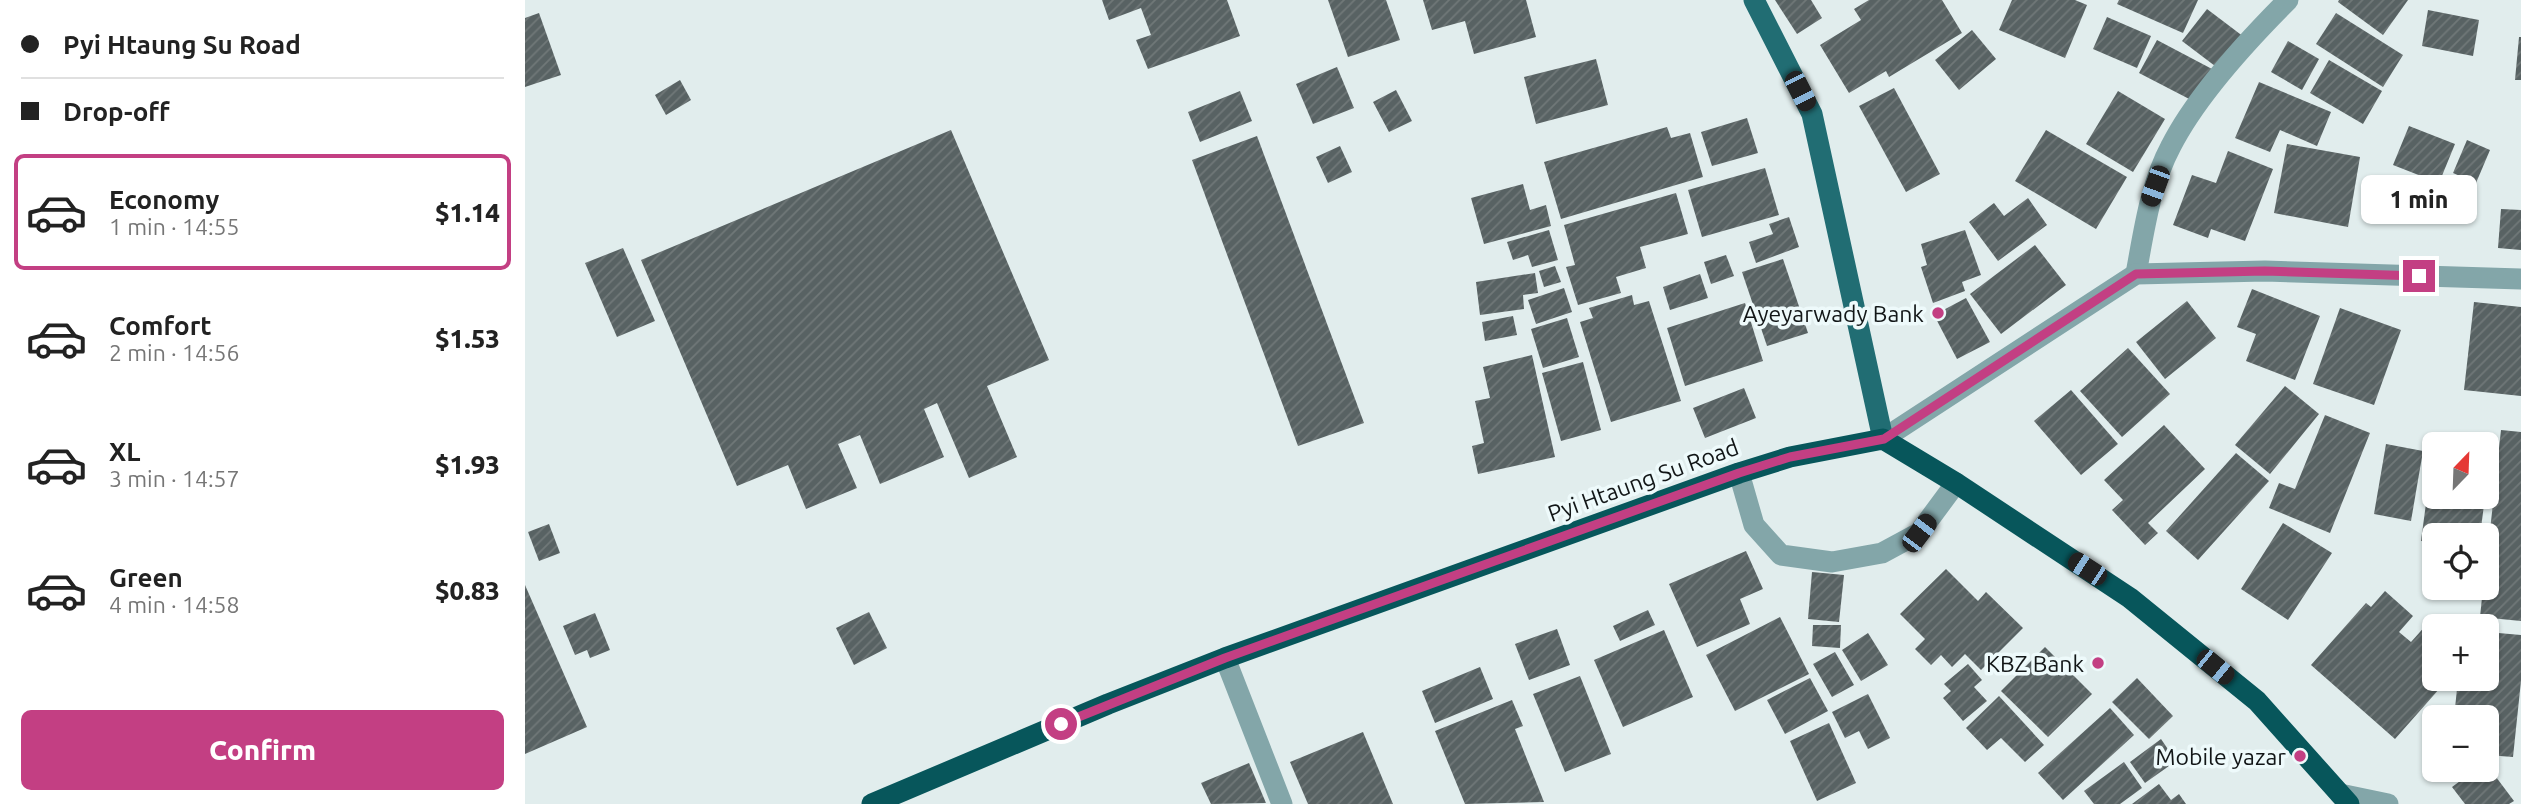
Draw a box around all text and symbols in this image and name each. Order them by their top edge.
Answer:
text: Pyi Htaung Su Road [63,30,301,59]
car [1782,68,1819,114]
text: Drop-off [63,97,170,126]
car [2138,163,2173,209]
callout: 1 min [2361,174,2477,224]
icon: car [25,181,88,244]
text: Economy [109,185,219,214]
text: 1 min [2390,187,2448,212]
text: $1.14 [435,198,500,227]
text: 1 min · 14:55 [109,214,240,239]
route end [2403,260,2435,292]
place label: Ayeyarwady Bank [1743,301,1924,326]
marker: Ayeyarwady Bank [1930,305,1946,321]
icon: car [25,307,88,370]
text: Comfort [109,311,212,340]
text: $1.53 [435,324,500,353]
text: 2 min · 14:56 [109,340,240,365]
north arrow [2422,432,2499,509]
map controls [2422,432,2499,782]
icon: car [25,433,88,496]
street label: Pyi Htaung Su Road [1544,434,1742,526]
text: XL [109,437,140,466]
text: $1.93 [435,450,500,479]
text: 3 min · 14:57 [109,466,240,491]
car [1898,510,1941,556]
button: locate [2422,523,2499,600]
car [2064,549,2111,589]
icon: car [25,559,88,622]
text: Green [109,563,183,592]
text: $0.83 [435,576,500,605]
text: 4 min · 14:58 [109,592,240,617]
button: + [2422,614,2499,691]
car [2193,646,2238,688]
place label: KBZ Bank [1986,651,2084,676]
marker: KBZ Bank [2090,655,2106,671]
button: − [2422,705,2499,782]
route start [1045,708,1077,740]
button: Confirm [21,710,504,790]
place label: Mobile yazar [2156,744,2286,769]
marker: Mobile yazar [2292,748,2308,764]

